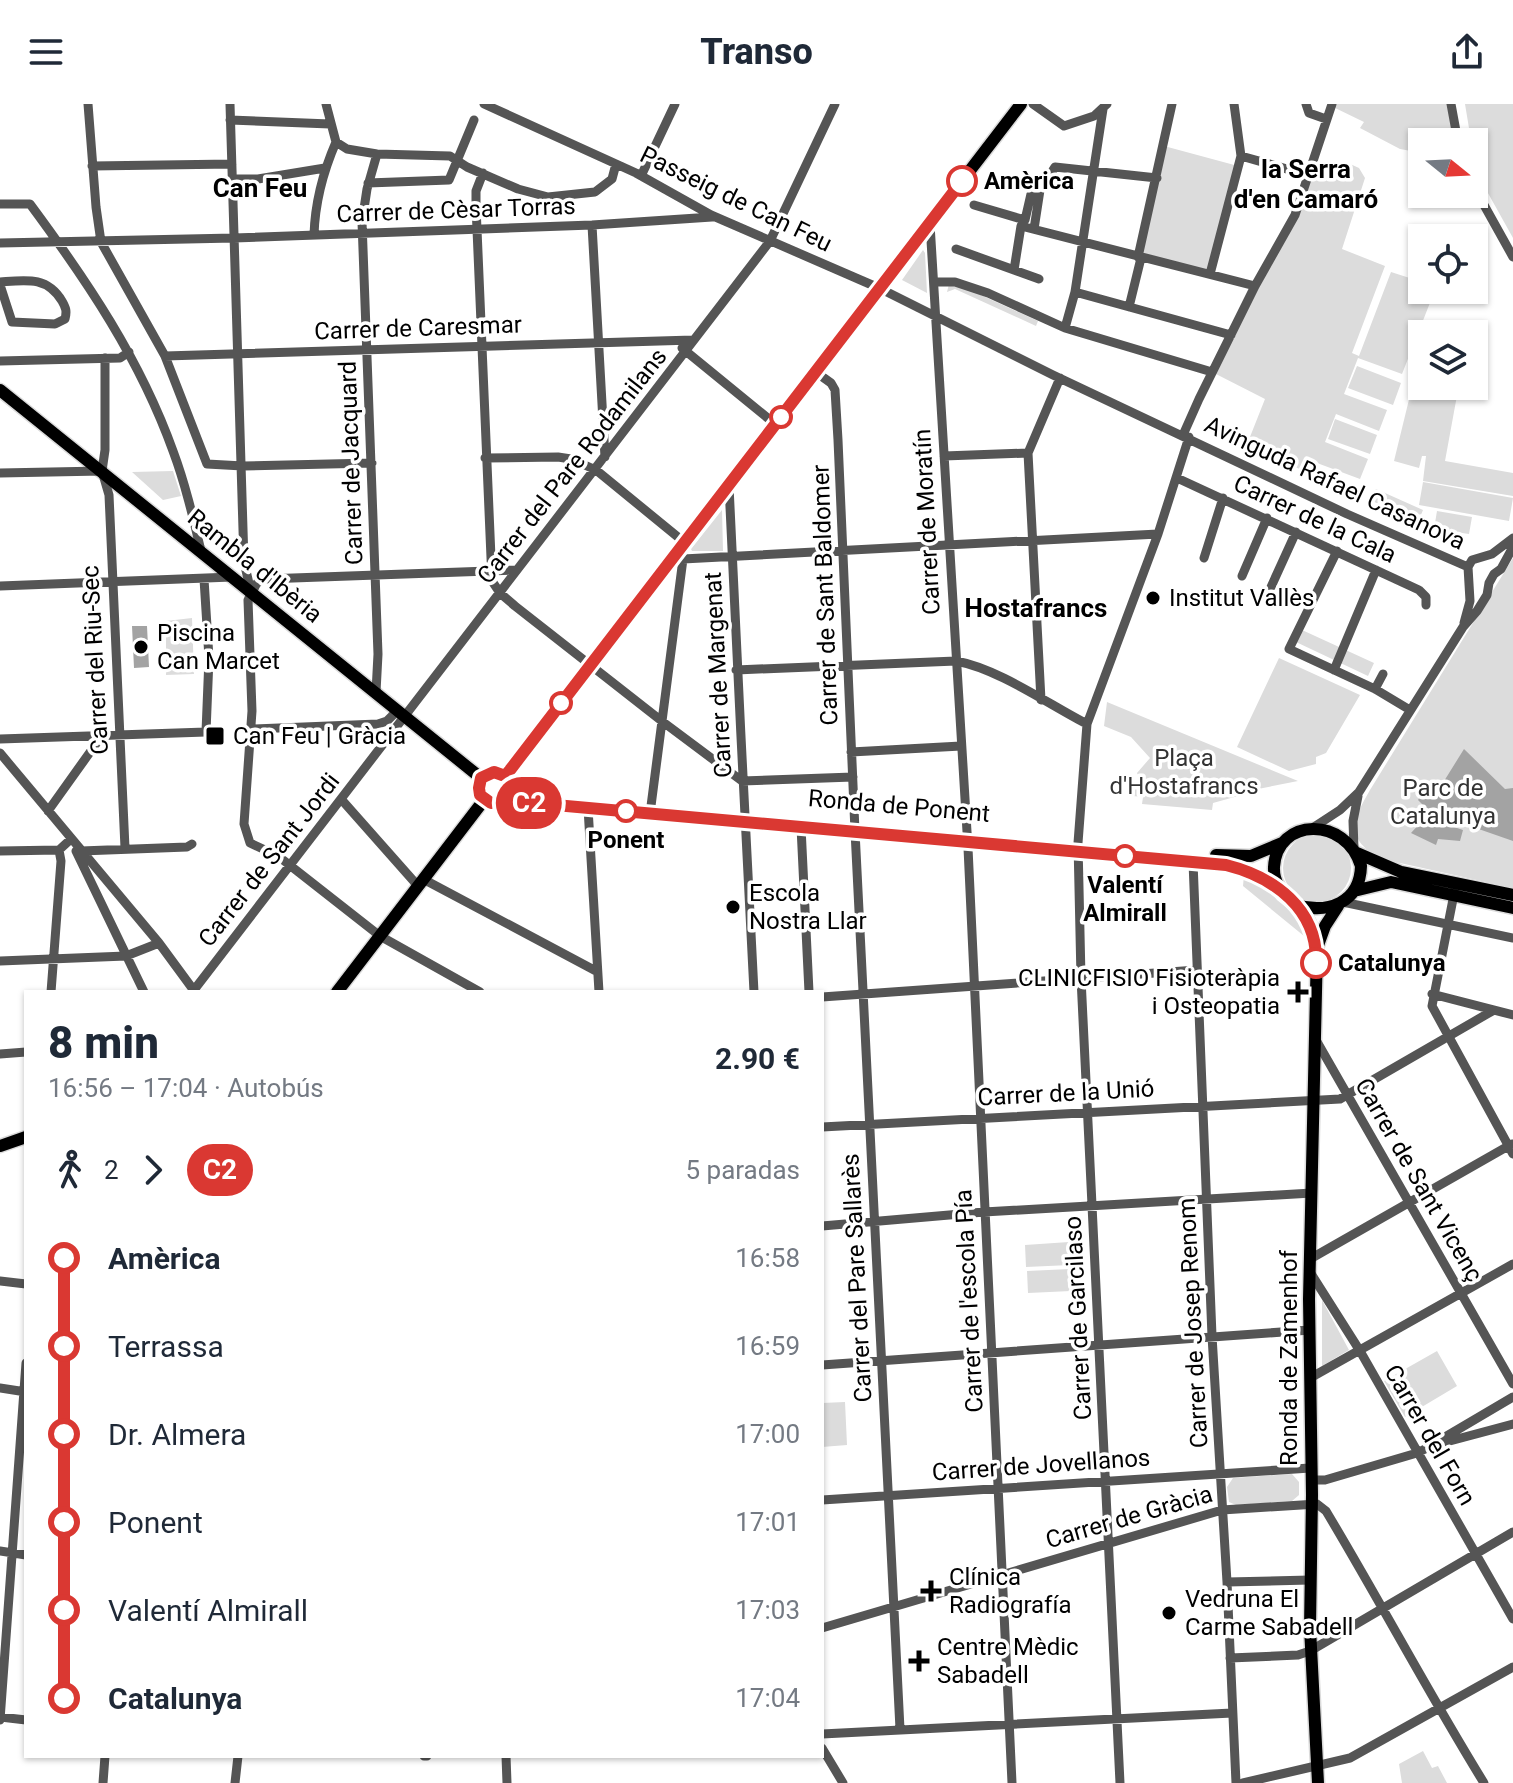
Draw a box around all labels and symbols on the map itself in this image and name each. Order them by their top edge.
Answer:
north arrow [1408,128,1488,208]
street label: Passeig de Can Feu [636,140,836,258]
district label: la Serra d'en Camaró [1234,154,1378,214]
marker: Amèrica [947,166,977,196]
place label: Amèrica [984,167,1074,195]
district label: Can Feu [213,173,307,203]
street label: Carrer de Cèsar Torras [336,192,576,228]
street label: Carrer de Caresmar [314,310,522,346]
street label: Carrer del Pare Rodamilans [471,343,673,589]
street label: Carrer de Jacquard [333,361,369,565]
unlabelled marker [770,406,792,428]
street label: Avinguda Rafael Casanova [1200,410,1470,556]
street label: Carrer de Moratín [908,428,946,616]
street label: Carrer de Sant Baldomer [806,464,844,726]
street label: Carrer de la Cala [1229,469,1401,569]
street label: Rambla d'Ibèria [182,503,328,629]
street label: Carrer del Riu-Sec [76,565,114,755]
street label: Carrer de Margenat [699,571,737,779]
place label: Institut Vallès [1169,584,1314,612]
marker: Institut Vallès [1144,589,1162,607]
district label: Hostafrancs [965,593,1107,623]
place label: Piscina Can Marcet [157,619,280,675]
marker: Piscina Can Marcet [132,638,150,656]
unlabelled marker [550,692,572,714]
place label: Can Feu | Gràcia [233,722,406,750]
marker: Can Feu | Gràcia [204,725,226,747]
park label: Plaça d'Hostafrancs [1109,744,1259,800]
street label: Carrer de Sant Jordi [193,768,345,952]
park label: Parc de Catalunya [1390,774,1496,830]
line badge: C2 [493,777,565,829]
street label: Ronda de Ponent [807,784,991,828]
marker: Ponent [615,800,637,822]
place label: Ponent [588,826,664,854]
marker: Valentí Almirall [1114,845,1136,867]
place label: Valentí Almirall [1083,871,1167,927]
place label: Escola Nostra Llar [749,879,867,935]
marker: Escola Nostra Llar [724,898,742,916]
marker: Catalunya [1301,948,1331,978]
place label: Catalunya [1338,949,1446,977]
place label: CLINICFISIO Fisioteràpia i Osteopatia [1018,964,1280,1020]
marker: CLINICFISIO Fisioteràpia i Osteopatia [1287,981,1309,1003]
street label: Carrer de Sant Vicenç [1349,1073,1489,1287]
street label: Carrer de la Unió [977,1074,1155,1112]
street label: Carrer del Pare Sallarès [836,1153,878,1403]
street label: Carrer de l'escola Pía [949,1189,989,1413]
street label: Carrer de Josep Renom [1172,1197,1214,1449]
street label: Carrer de Garcilaso [1059,1215,1097,1421]
street label: Ronda de Zamenhof [1275,1249,1303,1466]
street label: Carrer del Forn [1378,1360,1482,1510]
street label: Carrer de Jovellanos [931,1443,1151,1487]
street label: Carrer de Gràcia [1042,1480,1216,1554]
place label: Clínica Radiografía [949,1563,1071,1619]
marker: Clínica Radiografía [920,1580,942,1602]
place label: Vedruna El Carme Sabadell [1185,1585,1353,1641]
marker: Vedruna El Carme Sabadell [1160,1604,1178,1622]
place label: Centre Mèdic Sabadell [937,1633,1079,1689]
marker: Centre Mèdic Sabadell [908,1650,930,1672]

